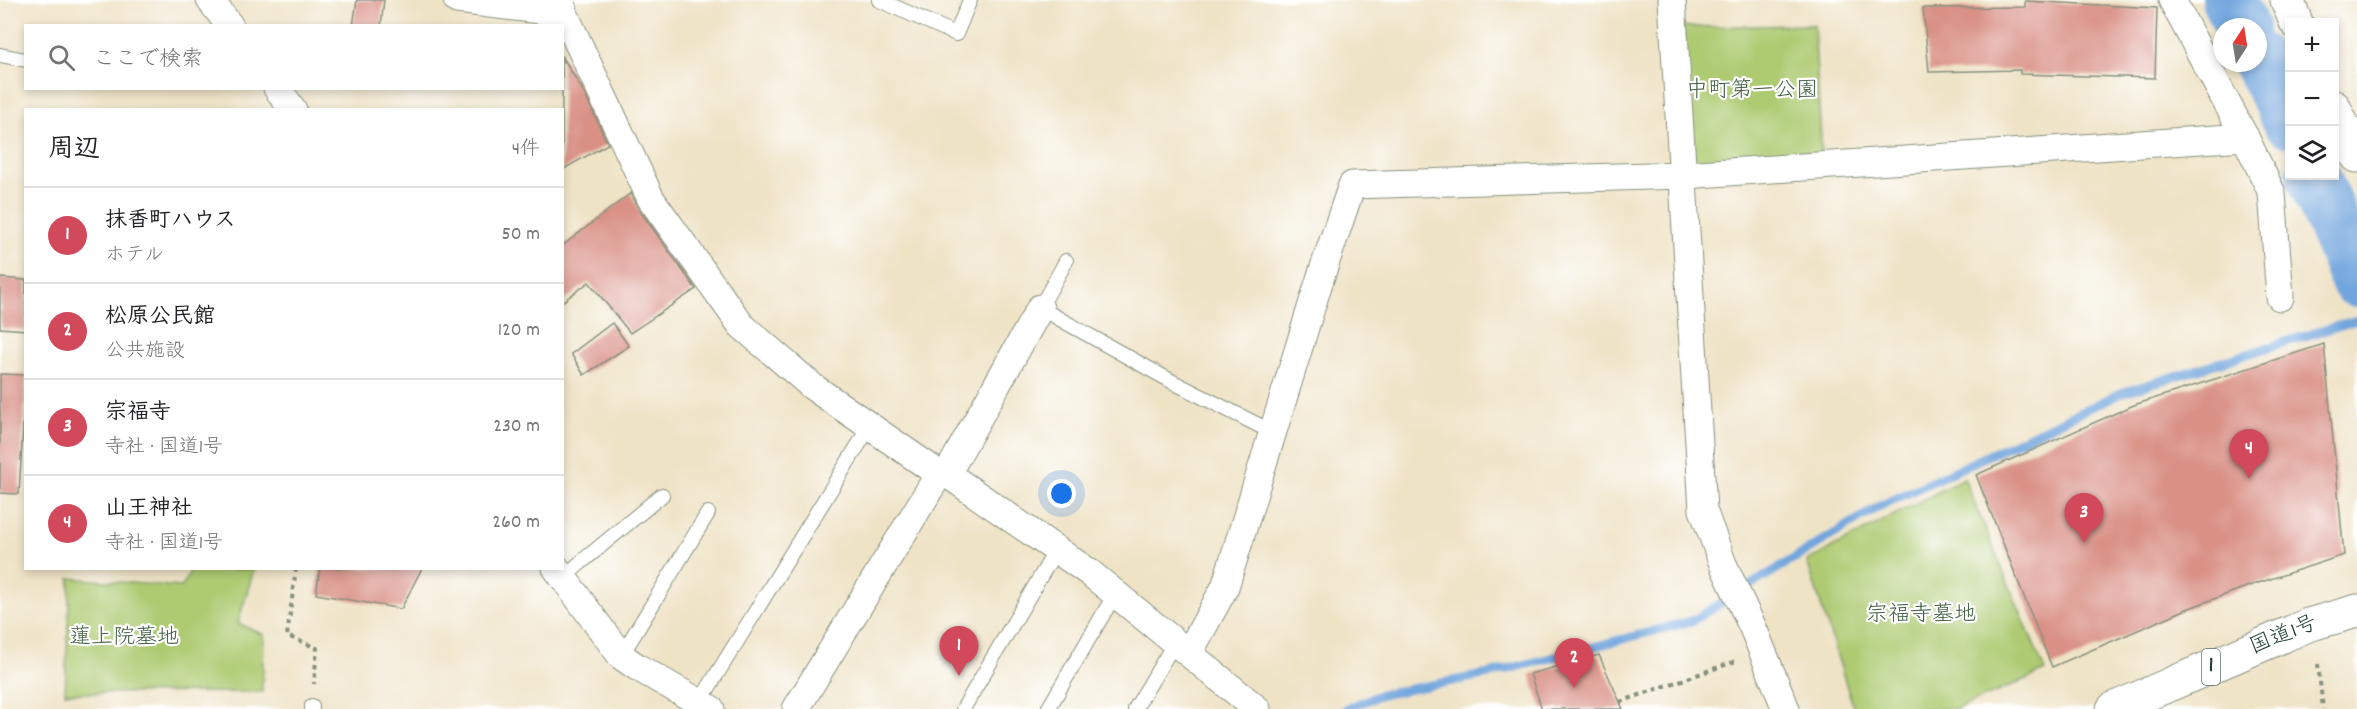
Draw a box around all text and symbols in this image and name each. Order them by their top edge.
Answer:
north arrow [2213,18,2267,72]
map controls [2285,18,2339,180]
button: + [2285,18,2339,72]
search box [24,24,564,90]
icon: search [45,41,78,74]
text: ここで検索 [93,45,203,76]
button: − [2285,72,2339,126]
park label: 中町第一公園 [1686,76,1818,107]
button: layers [2285,126,2339,180]
text: 周辺 [48,132,100,169]
text: 4件 [512,136,540,164]
text: 抹香町ハウス [105,206,236,237]
text: 1 [65,221,70,249]
text: 50 m [502,221,540,249]
text: ホテル [105,242,164,270]
text: 松原公民館 [105,302,215,333]
text: 2 [63,317,72,345]
text: 120 m [498,317,540,345]
text: 公共施設 [105,338,185,366]
text: 宗福寺 [105,398,171,429]
text: 3 [63,413,72,441]
text: 230 m [493,413,540,441]
pin: 4 [2230,430,2268,479]
text: 寺社 · 国道1号 [105,434,223,462]
your location [1047,479,1076,508]
text: 山王神社 [105,494,193,525]
pin: 3 [2064,494,2104,543]
text: 4 [63,509,72,537]
text: 260 m [492,509,540,537]
text: 寺社 · 国道1号 [105,530,223,558]
park label: 宗福寺墓地 [1866,600,1976,631]
street label: 国道1号 [2245,608,2323,664]
park label: 蓮上院墓地 [69,623,179,654]
pin: 1 [940,626,978,676]
pin: 2 [1554,638,1594,688]
road number: 1 [2202,649,2220,685]

